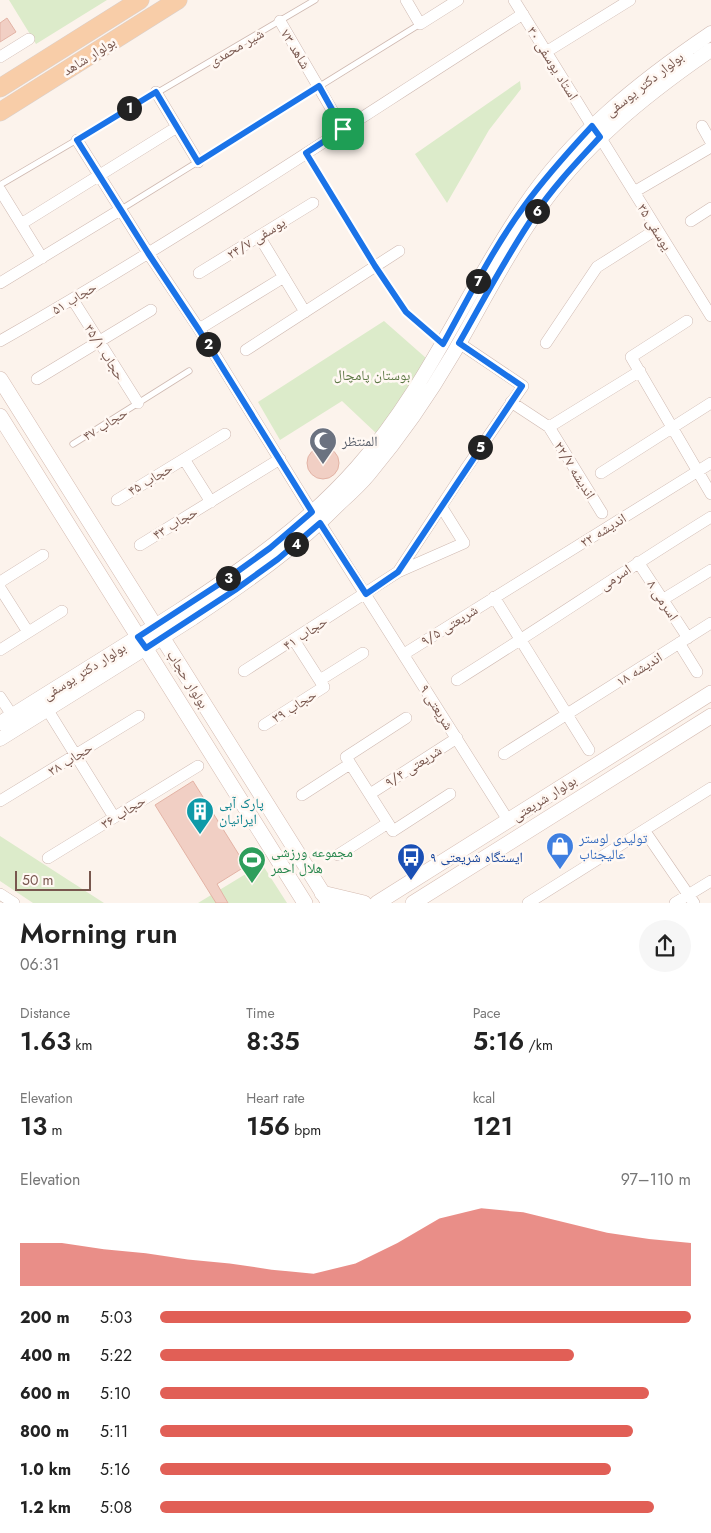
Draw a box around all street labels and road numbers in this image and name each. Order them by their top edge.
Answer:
street label: استاد یوسفی ۳۰ [522,22,584,104]
street label: شیر محمدی [205,23,267,71]
street label: شاهد ۷۳ [276,25,316,73]
street label: بولوار شاهد [59,32,120,80]
street label: بولوار دکتر یوسفی [600,47,688,121]
street label: یوسفی ۳۵ [633,199,677,255]
street label: یوسفی ۲۴/۷ [223,212,289,264]
street label: حجاب ۵۱ [48,277,100,319]
street label: حجاب ۳۵/۱ [80,320,130,384]
street label: حجاب ۴۷ [79,402,131,446]
street label: اندیشه ۲۲/۷ [549,437,601,503]
street label: حجاب ۴۵ [124,458,176,500]
street label: حجاب ۴۳ [149,502,201,544]
street label: اندیشه ۲۲ [576,508,630,552]
street label: اسرمی [595,559,635,595]
street label: اسرمی ۸ [642,576,684,624]
street label: شریعتی ۹/۵ [417,600,481,650]
street label: حجاب ۴۱ [279,611,331,655]
street label: بولوار دکتر یوسفی [38,637,130,705]
street label: بولوار حجاب [162,646,214,712]
street label: اندیشه ۱۸ [612,647,666,691]
street label: شریعتی ۹ [415,680,459,734]
street label: حجاب ۳۹ [268,684,320,728]
street label: حجاب ۳۸ [44,737,96,781]
street label: شریعتی ۹/۴ [381,740,445,792]
street label: بولوار شریعتی [508,770,580,826]
street label: حجاب ۳۶ [97,790,149,834]

